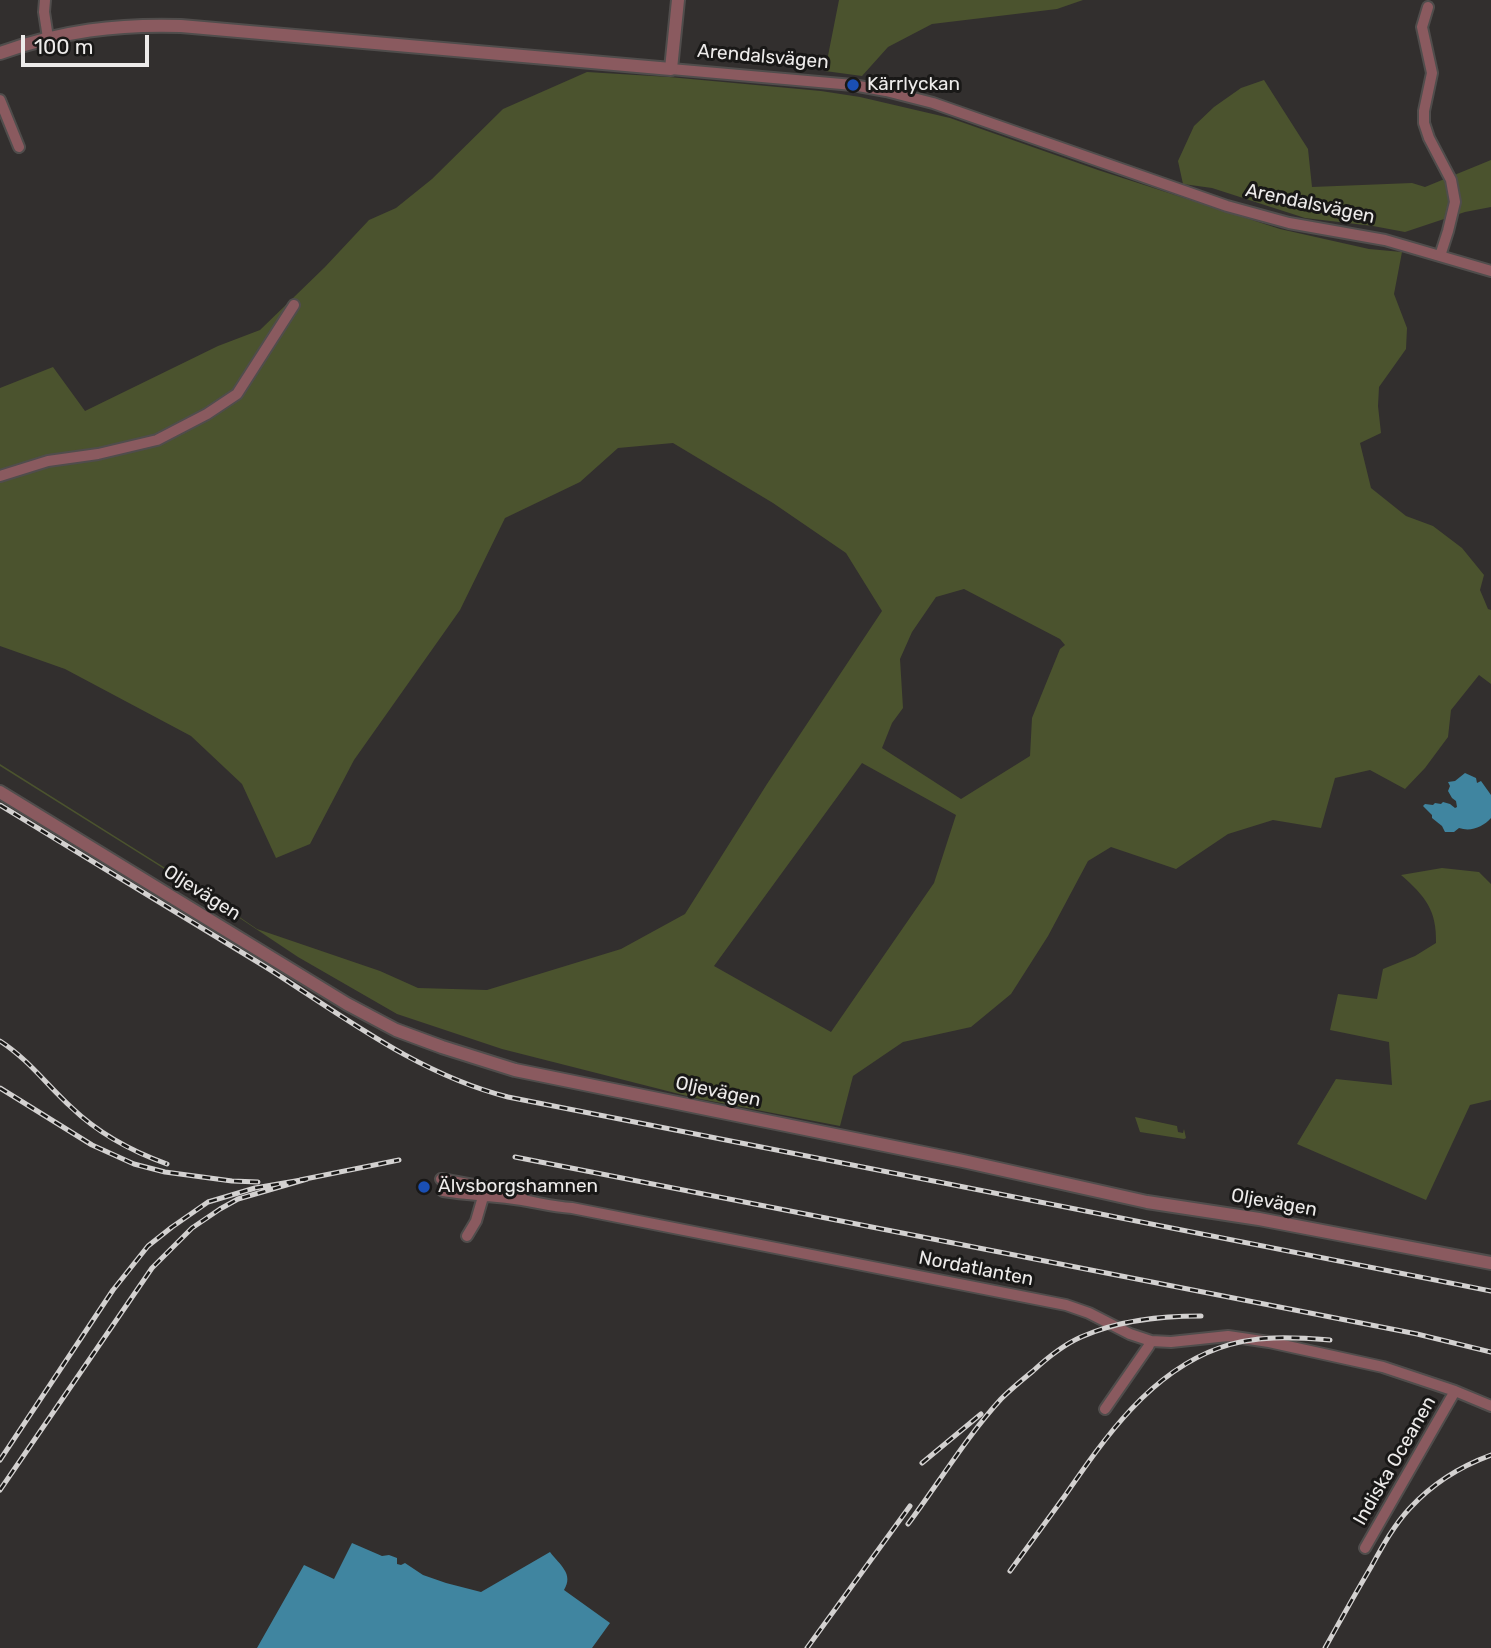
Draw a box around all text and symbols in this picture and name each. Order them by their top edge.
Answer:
scale bar [24,21,152,65]
text: 100 m [34,34,93,59]
street label: Arendalsvägen [696,40,830,74]
place label: Kärrlyckan [867,74,960,96]
marker: Kärrlyckan [845,77,861,93]
street label: Arendalsvägen [1243,179,1377,229]
street label: Oljevägen [159,860,245,926]
street label: Oljevägen [673,1072,763,1112]
place label: Älvsborgshamnen [438,1176,598,1198]
marker: Älvsborgshamnen [416,1179,432,1195]
street label: Oljevägen [1229,1184,1319,1222]
street label: Nordatlanten [917,1247,1035,1291]
street label: Indiska Oceanen [1349,1392,1441,1530]

